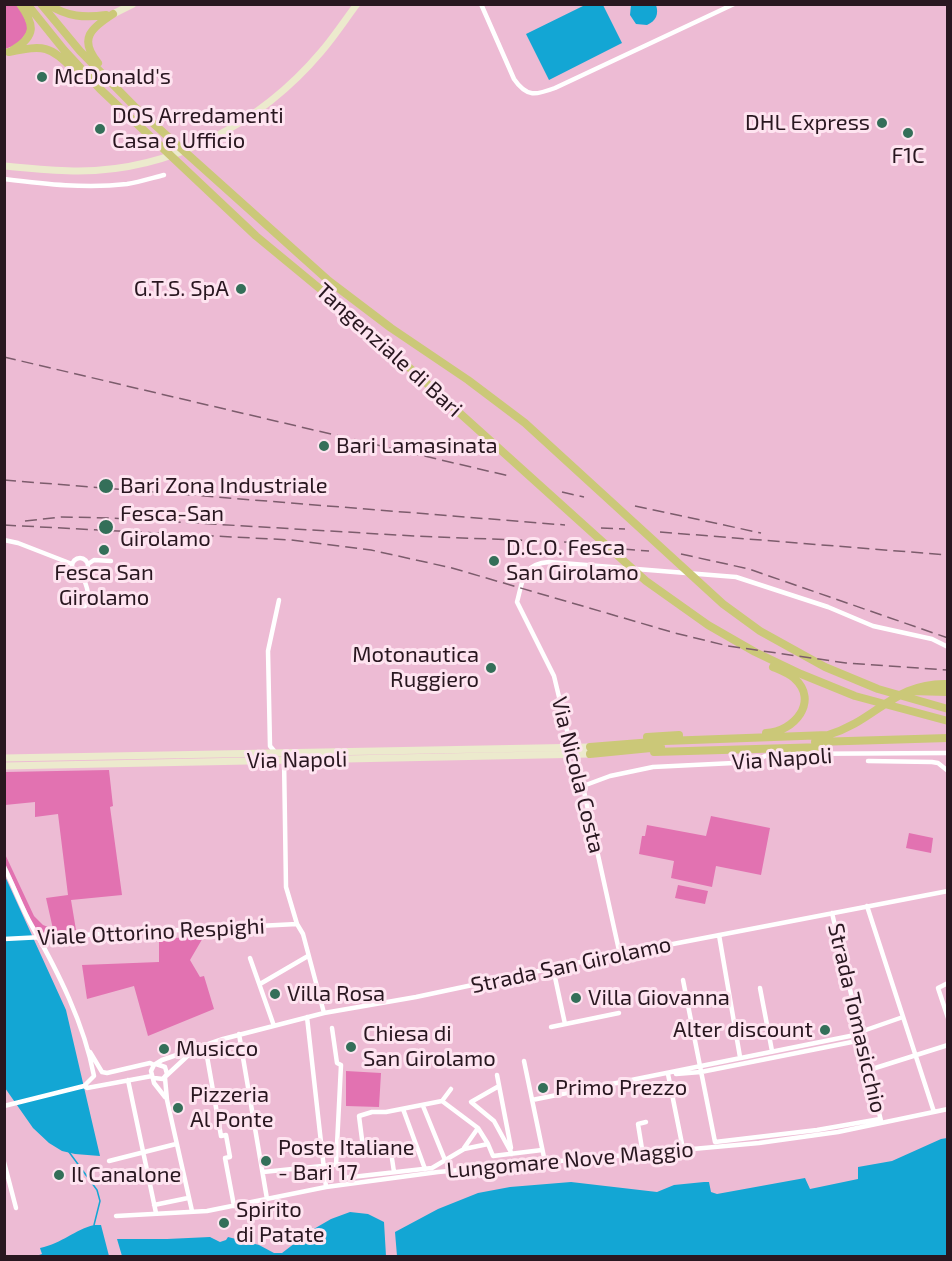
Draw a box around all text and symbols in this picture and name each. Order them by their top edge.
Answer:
place label: McDonald's [54,64,171,90]
marker: McDonald's [35,70,49,84]
place label: DOS Arredamenti Casa e Ufficio [112,103,284,154]
place label: DHL Express [745,110,870,136]
marker: DHL Express [875,116,889,130]
marker: DOS Arredamenti Casa e Ufficio [93,122,107,136]
marker: F1C [901,126,915,140]
place label: F1C [891,143,925,169]
place label: G.T.S. SpA [134,276,229,302]
street label: Tangenziale di Bari [311,278,467,422]
marker: G.T.S. SpA [234,282,248,296]
place label: Bari Lamasinata [336,433,498,459]
marker: Bari Lamasinata [317,439,331,453]
place label: Bari Zona Industriale [120,473,328,499]
marker: Bari Zona Industriale [97,477,115,495]
place label: Fesca-San Girolamo [120,501,224,552]
marker: Fesca-San Girolamo [97,518,115,536]
place label: D.C.O. Fesca San Girolamo [506,535,639,586]
marker: Fesca San Girolamo [97,543,111,557]
marker: D.C.O. Fesca San Girolamo [487,554,501,568]
place label: Fesca San Girolamo [54,560,154,612]
place label: Motonautica Ruggiero [352,642,479,694]
marker: Motonautica Ruggiero [484,661,498,675]
street label: Via Nicola Costa [546,694,610,856]
street label: Via Napoli [731,742,833,776]
street label: Via Napoli [246,746,348,774]
street label: Viale Ottorino Respighi [37,913,265,951]
street label: Strada Tomasicchio [822,921,892,1115]
street label: Strada San Girolamo [469,931,673,999]
place label: Villa Rosa [287,981,385,1007]
place label: Villa Giovanna [588,985,730,1011]
marker: Villa Rosa [268,987,282,1001]
marker: Villa Giovanna [569,991,583,1005]
place label: Alter discount [673,1017,813,1043]
place label: Chiesa di San Girolamo [363,1021,496,1072]
marker: Alter discount [818,1023,832,1037]
place label: Musicco [176,1036,258,1062]
marker: Chiesa di San Girolamo [344,1040,358,1054]
marker: Musicco [157,1042,171,1056]
place label: Primo Prezzo [555,1075,687,1101]
marker: Primo Prezzo [536,1081,550,1095]
place label: Pizzeria Al Ponte [190,1082,273,1134]
marker: Pizzeria Al Ponte [171,1101,185,1115]
place label: Poste Italiane - Bari 17 [278,1135,415,1186]
street label: Lungomare Nove Maggio [445,1136,695,1184]
marker: Poste Italiane - Bari 17 [259,1154,273,1168]
place label: Il Canalone [71,1162,181,1188]
marker: Il Canalone [52,1168,66,1182]
place label: Spirito di Patate [236,1197,325,1248]
marker: Spirito di Patate [217,1216,231,1230]

